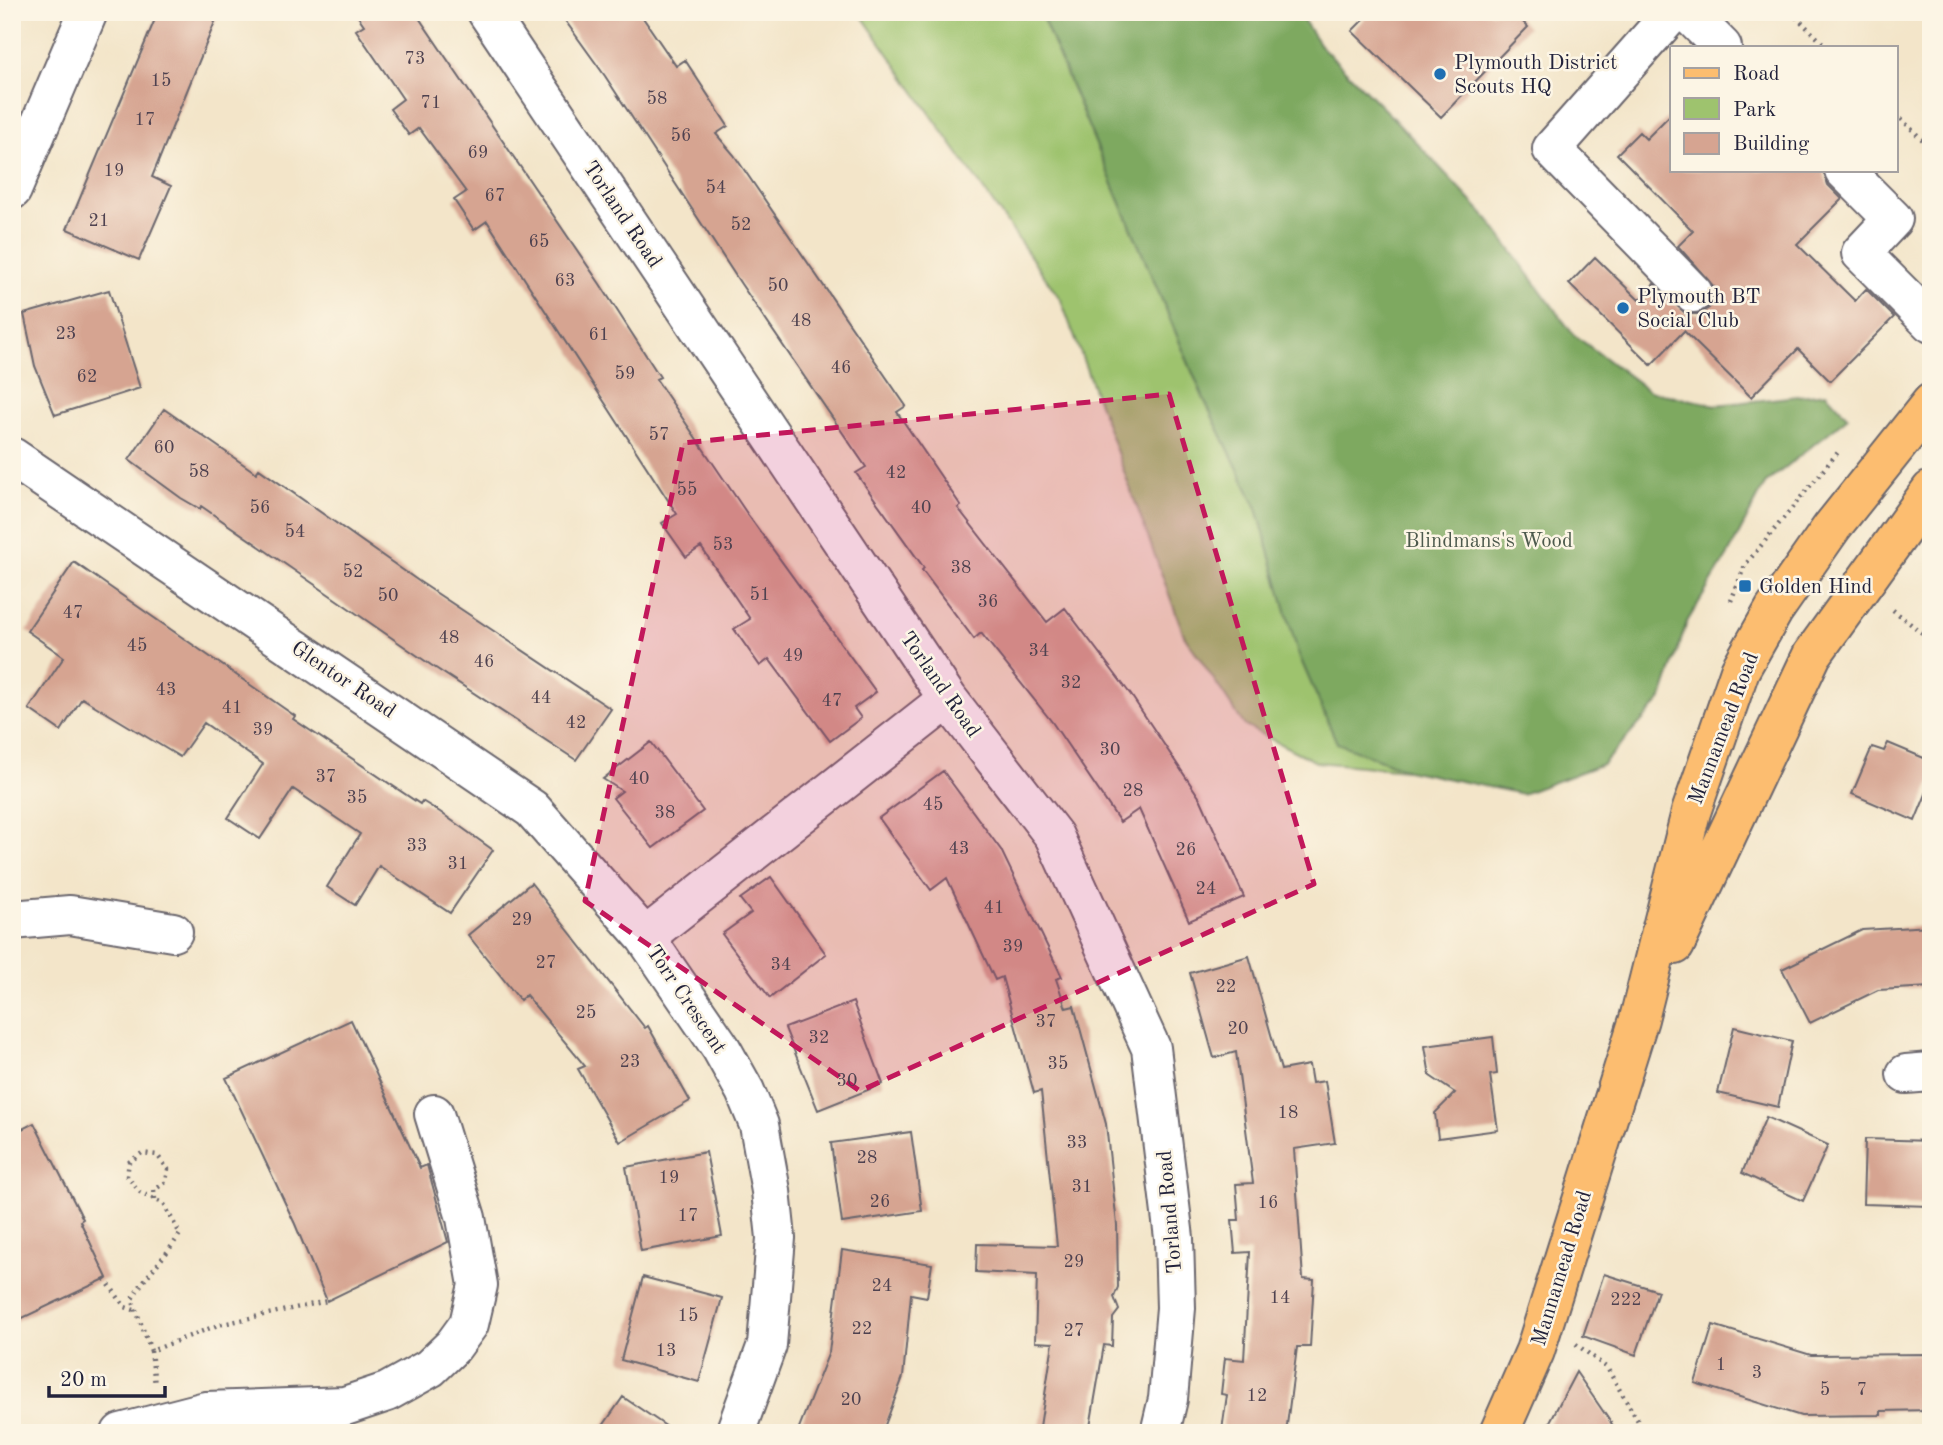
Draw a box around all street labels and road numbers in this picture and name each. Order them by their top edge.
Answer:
street label: Torland Road [578,158,665,272]
street label: Torland Road [896,628,984,742]
street label: Glentor Road [287,638,399,723]
street label: Mannamead Road [1686,649,1763,808]
street label: Torr Crescent [642,942,730,1058]
street label: Torland Road [1155,1149,1186,1274]
street label: Mannamead Road [1529,1188,1596,1349]

